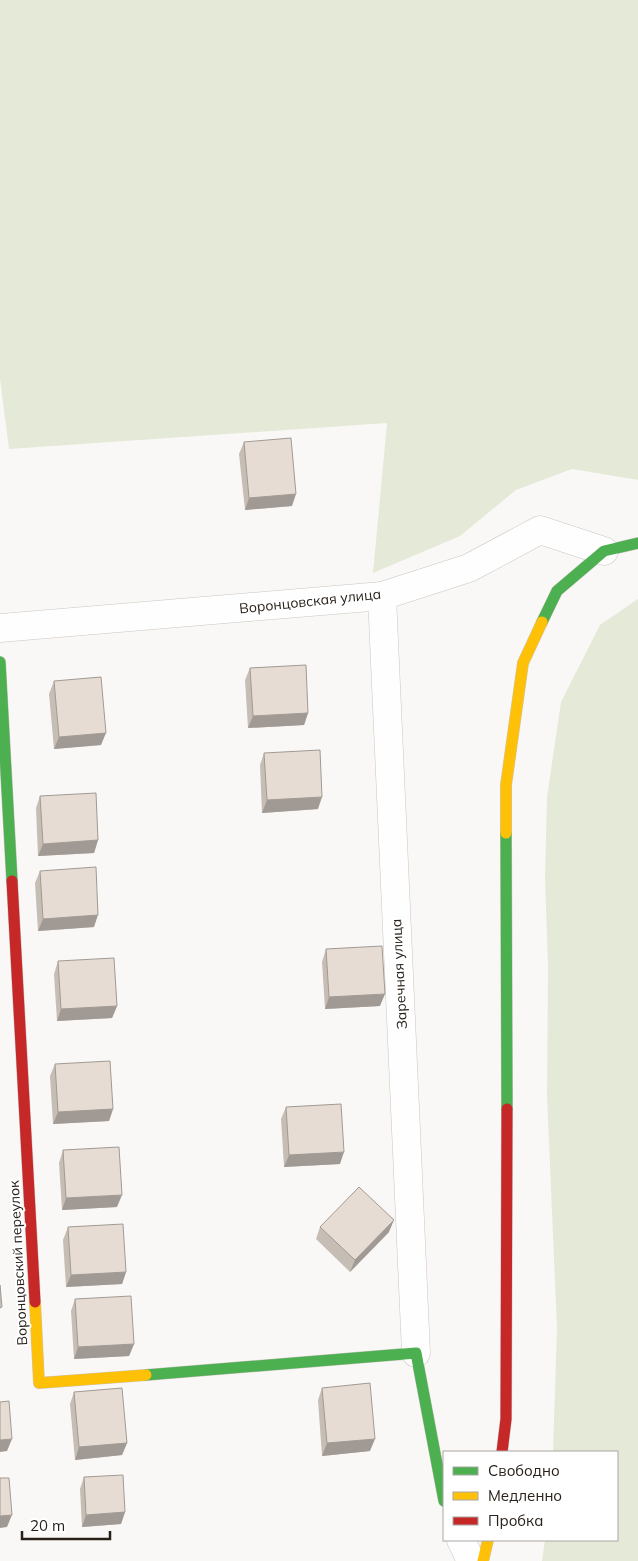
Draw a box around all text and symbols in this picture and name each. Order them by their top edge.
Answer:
street label: Воронцовская улица [238,585,382,617]
street label: Заречная улица [387,918,411,1030]
street label: Воронцовский переулок [5,1179,31,1346]
legend [443,1451,618,1541]
text: Свободно [488,1461,560,1480]
text: Медленно [488,1486,562,1505]
scale bar [22,1508,110,1540]
text: Пробка [488,1511,543,1530]
text: 20 m [30,1516,65,1535]

